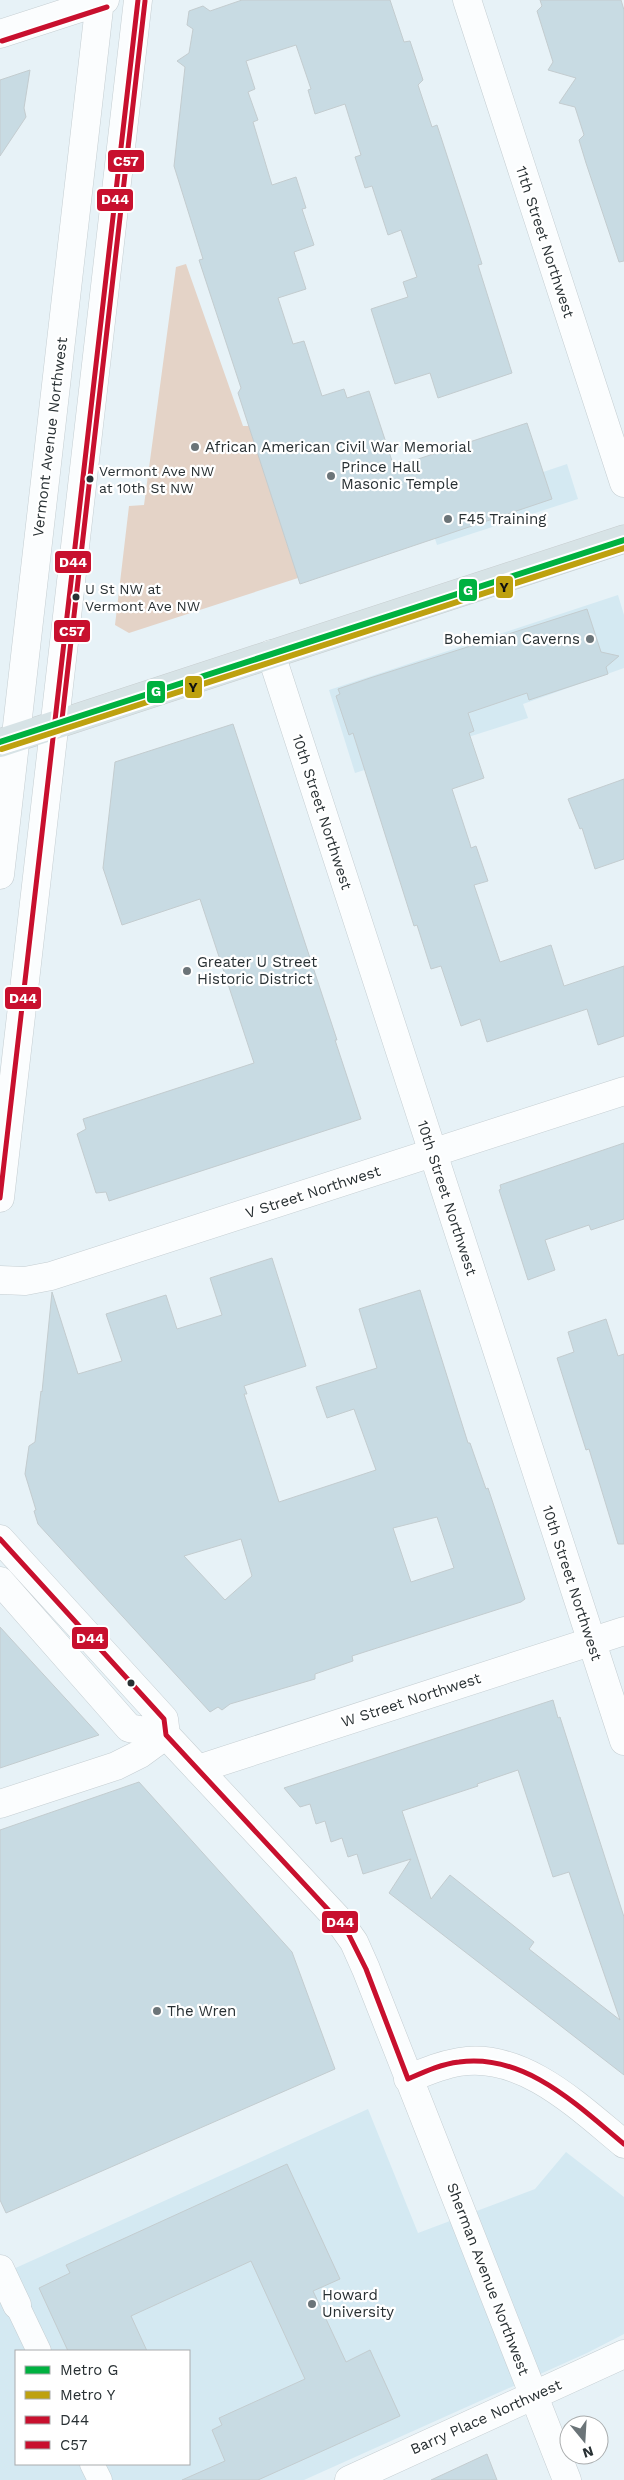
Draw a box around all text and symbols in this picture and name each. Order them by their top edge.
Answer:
line badge: C57 [107,149,145,173]
text: C57 [113,153,139,169]
street label: 11th Street Northwest [512,164,578,321]
line badge: D44 [96,188,134,212]
text: D44 [101,191,129,207]
street label: Vermont Avenue Northwest [29,335,71,538]
place label: African American Civil War Memorial [205,438,472,456]
marker: African American Civil War Memorial [189,441,201,453]
place label: Prince Hall Masonic Temple [341,458,459,493]
place label: Vermont Ave NW at 10th St NW [99,463,214,496]
marker: Prince Hall Masonic Temple [325,470,337,482]
marker: Vermont Ave NW at 10th St NW [85,474,95,484]
place label: F45 Training [458,510,546,528]
marker: F45 Training [442,513,454,525]
line badge: D44 [54,550,92,574]
text: D44 [59,554,87,570]
line badge: Y [495,575,514,599]
line badge: G [458,578,478,602]
text: Y [499,579,509,595]
place label: U St NW at Vermont Ave NW [85,581,200,614]
text: G [463,582,473,598]
marker: U St NW at Vermont Ave NW [71,592,81,602]
line badge: C57 [53,619,91,643]
text: C57 [59,623,85,639]
place label: Bohemian Caverns [444,630,580,648]
marker: Bohemian Caverns [584,633,596,645]
line badge: Y [184,675,203,699]
text: Y [188,679,198,695]
line badge: G [146,680,166,704]
text: G [151,683,161,699]
street label: 10th Street Northwest [288,732,356,893]
place label: Greater U Street Historic District [197,953,318,988]
marker: Greater U Street Historic District [181,965,193,977]
line badge: D44 [4,986,42,1010]
text: D44 [9,990,37,1006]
street label: 10th Street Northwest [413,1118,481,1279]
street label: V Street Northwest [243,1161,383,1222]
street label: 10th Street Northwest [538,1503,606,1664]
line badge: D44 [71,1626,109,1650]
text: D44 [76,1630,104,1646]
street label: W Street Northwest [339,1669,484,1731]
unlabelled marker [126,1678,136,1688]
line badge: D44 [321,1910,359,1934]
text: D44 [326,1914,354,1930]
place label: The Wren [167,2002,236,2020]
marker: The Wren [151,2005,163,2017]
street label: Sherman Avenue Northwest [443,2180,533,2378]
place label: Howard University [322,2286,394,2321]
marker: Howard University [306,2298,318,2310]
legend [15,2350,190,2465]
text: Metro G [60,2361,118,2379]
street label: Barry Place Northwest [408,2375,565,2458]
text: Metro Y [60,2386,116,2404]
text: D44 [60,2411,89,2429]
north arrow [559,2415,609,2465]
text: C57 [60,2436,87,2454]
text: N [581,2443,595,2462]

